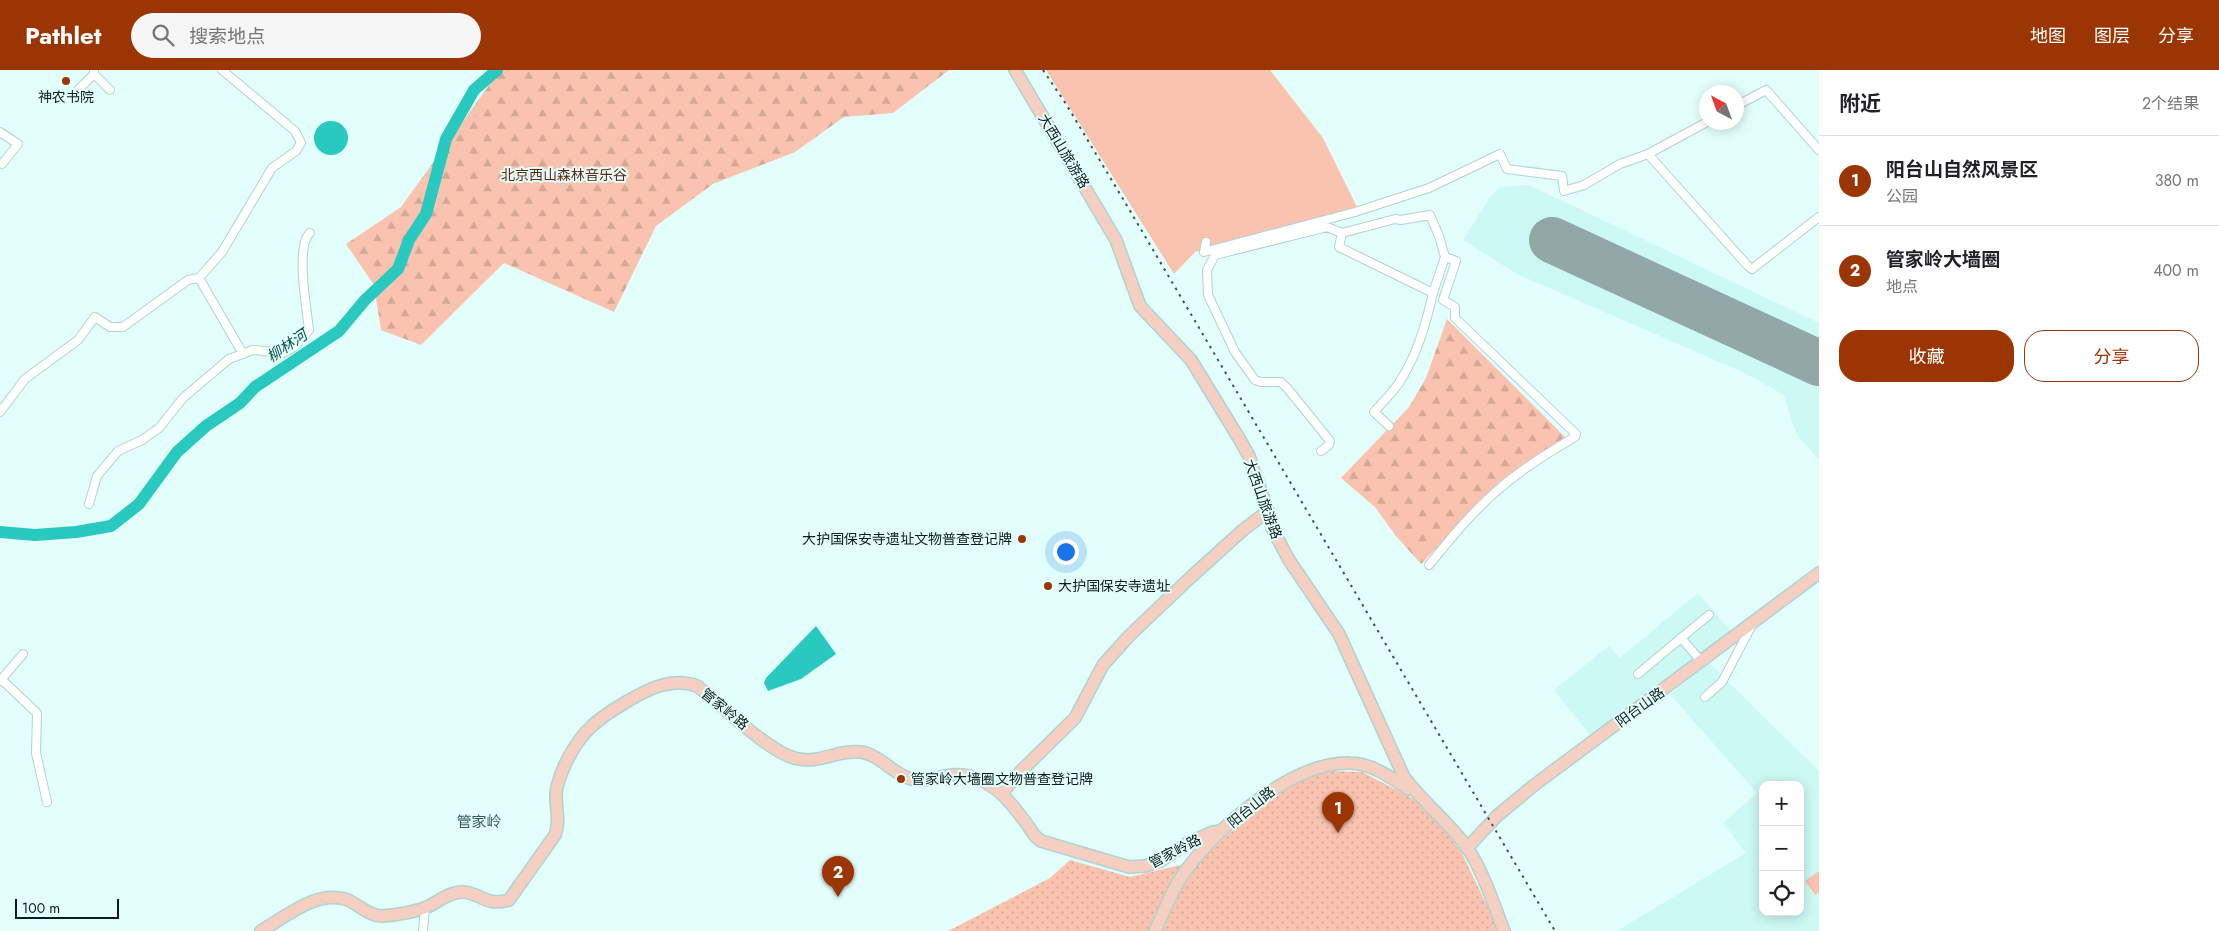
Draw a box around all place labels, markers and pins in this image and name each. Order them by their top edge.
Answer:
marker: 神农书院 [60,75,72,87]
place label: 神农书院 [38,87,94,107]
place label: 大护国保安寺遗址文物普查登记牌 [802,529,1012,549]
marker: 大护国保安寺遗址文物普查登记牌 [1016,533,1028,545]
place label: 大护国保安寺遗址 [1058,576,1170,596]
marker: 大护国保安寺遗址 [1042,580,1054,592]
place label: 管家岭大墙圈文物普查登记牌 [911,769,1093,789]
marker: 管家岭大墙圈文物普查登记牌 [895,773,907,785]
pin: 1 [1322,792,1354,833]
pin: 2 [822,856,854,897]

